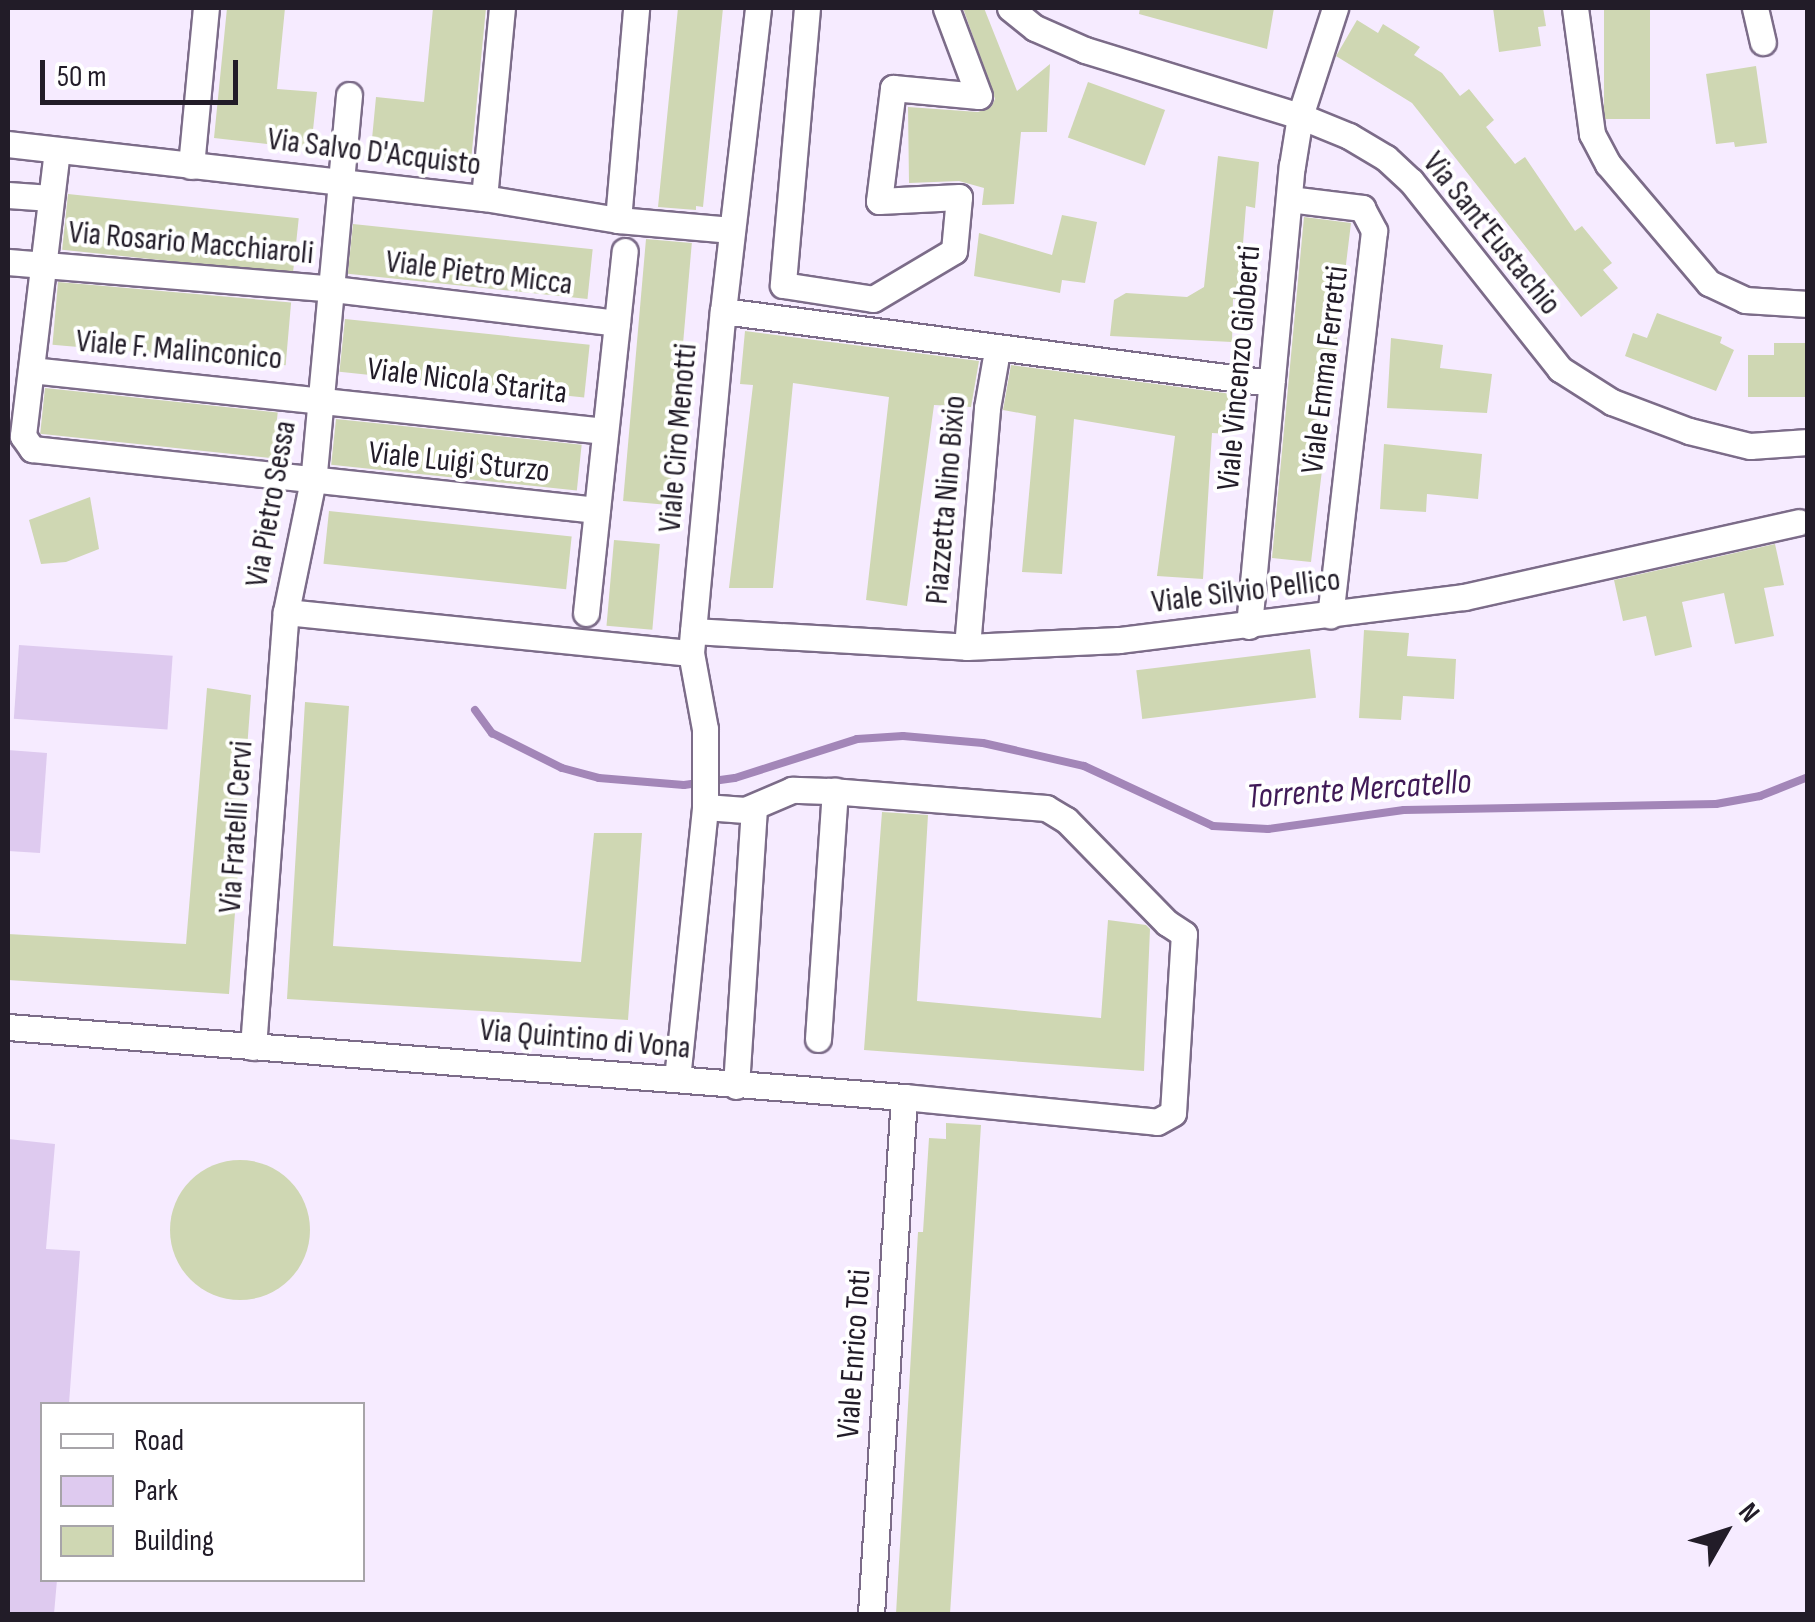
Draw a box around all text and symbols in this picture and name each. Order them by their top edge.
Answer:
scale bar [45,40,242,102]
text: 50 m [57,59,106,95]
street label: Via Salvo D'Acquisto [265,121,483,185]
street label: Via Sant'Eustachio [1414,145,1568,323]
street label: Via Rosario Macchiaroli [67,214,315,274]
street label: Viale Pietro Micca [383,243,575,305]
street label: Viale Vincenzo Gioberti [1210,244,1270,492]
street label: Viale Emma Ferretti [1294,264,1358,476]
street label: Viale F. Malinconico [74,323,284,379]
street label: Viale Ciro Menotti [652,342,706,534]
street label: Viale Nicola Starita [365,351,569,413]
street label: Piazzetta Nino Bixio [919,394,975,606]
street label: Via Pietro Sessa [238,418,306,590]
street label: Viale Luigi Sturzo [367,434,551,492]
street label: Viale Silvio Pellico [1150,561,1342,623]
street label: Via Fratelli Cervi [212,740,262,914]
water label: Torrente Mercatello [1245,761,1473,819]
street label: Via Quintino di Vona [478,1012,692,1068]
street label: Viale Enrico Toti [830,1268,880,1440]
legend [40,1402,365,1582]
text: Road [134,1423,184,1459]
text: Park [134,1473,178,1509]
north arrow [1675,1482,1775,1582]
text: N [1731,1497,1766,1529]
text: Building [134,1523,214,1559]

